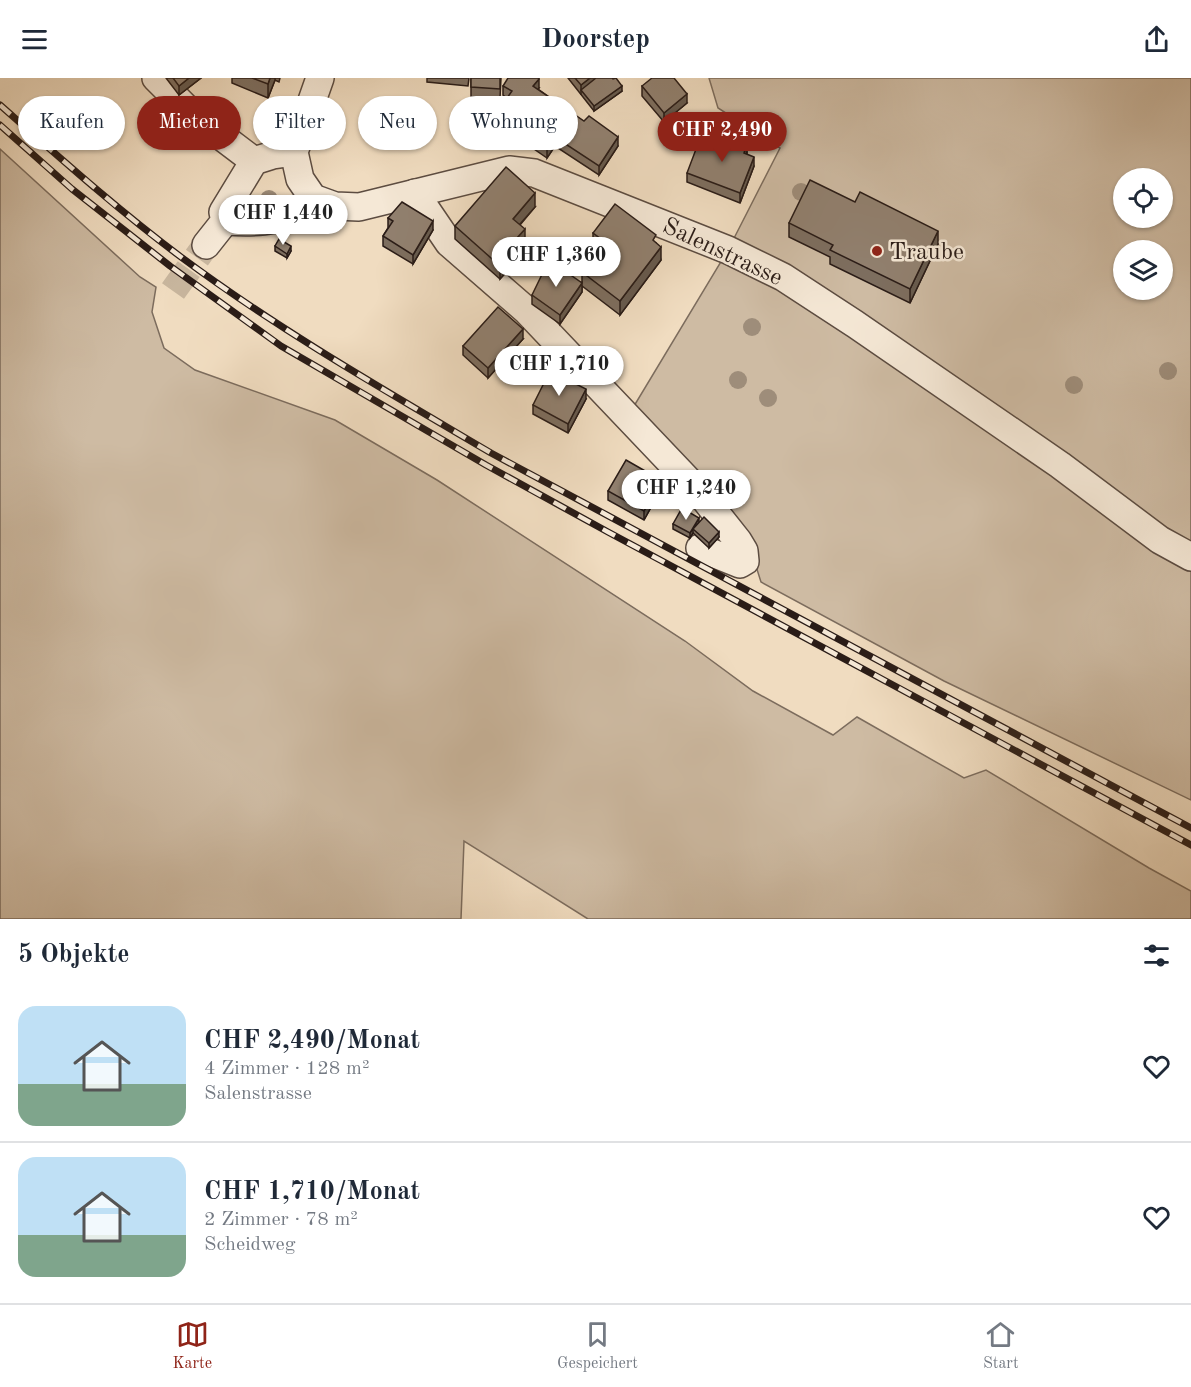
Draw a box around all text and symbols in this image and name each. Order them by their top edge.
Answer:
icon: menu [18,23,51,56]
icon: share [1140,23,1173,56]
text: Doorstep [541,26,650,53]
chip: Kaufen [18,96,125,150]
chip: Mieten [137,96,241,150]
chip: Filter [253,96,346,150]
chip: Neu [358,96,437,150]
chip: Wohnung [449,96,578,150]
pin: CHF 2,490 [653,112,791,163]
text: CHF 2,490 [672,121,772,141]
map controls [1113,168,1173,300]
button: locate [1113,168,1173,228]
pin: CHF 1,440 [214,195,352,246]
text: CHF 1,440 [233,204,333,224]
street label: Salenstrasse [658,215,786,291]
pin: CHF 1,360 [487,237,625,288]
button: layers [1113,240,1173,300]
place label: Traube [889,241,964,265]
marker: Traube [870,244,884,258]
text: CHF 1,360 [506,246,606,266]
pin: CHF 1,710 [490,346,628,397]
text: CHF 1,710 [509,355,609,375]
pin: CHF 1,240 [617,470,755,521]
text: CHF 1,240 [636,479,736,499]
icon: filters [1140,939,1173,972]
text: 5 Objekte [18,942,130,968]
text: CHF 2,490/Monat [204,1028,420,1054]
icon: home [66,1030,138,1102]
icon: heart [1140,1050,1173,1083]
text: 4 Zimmer · 128 m² [204,1059,369,1079]
text: Salenstrasse [204,1084,312,1104]
text: CHF 1,710/Monat [204,1179,420,1205]
icon: home [66,1181,138,1253]
icon: heart [1140,1201,1173,1234]
text: 2 Zimmer · 78 m² [204,1210,358,1230]
text: Scheidweg [204,1235,296,1255]
tab: Karte [172,1318,212,1374]
tab: Gespeichert [557,1318,638,1374]
tab: Start [983,1318,1019,1374]

